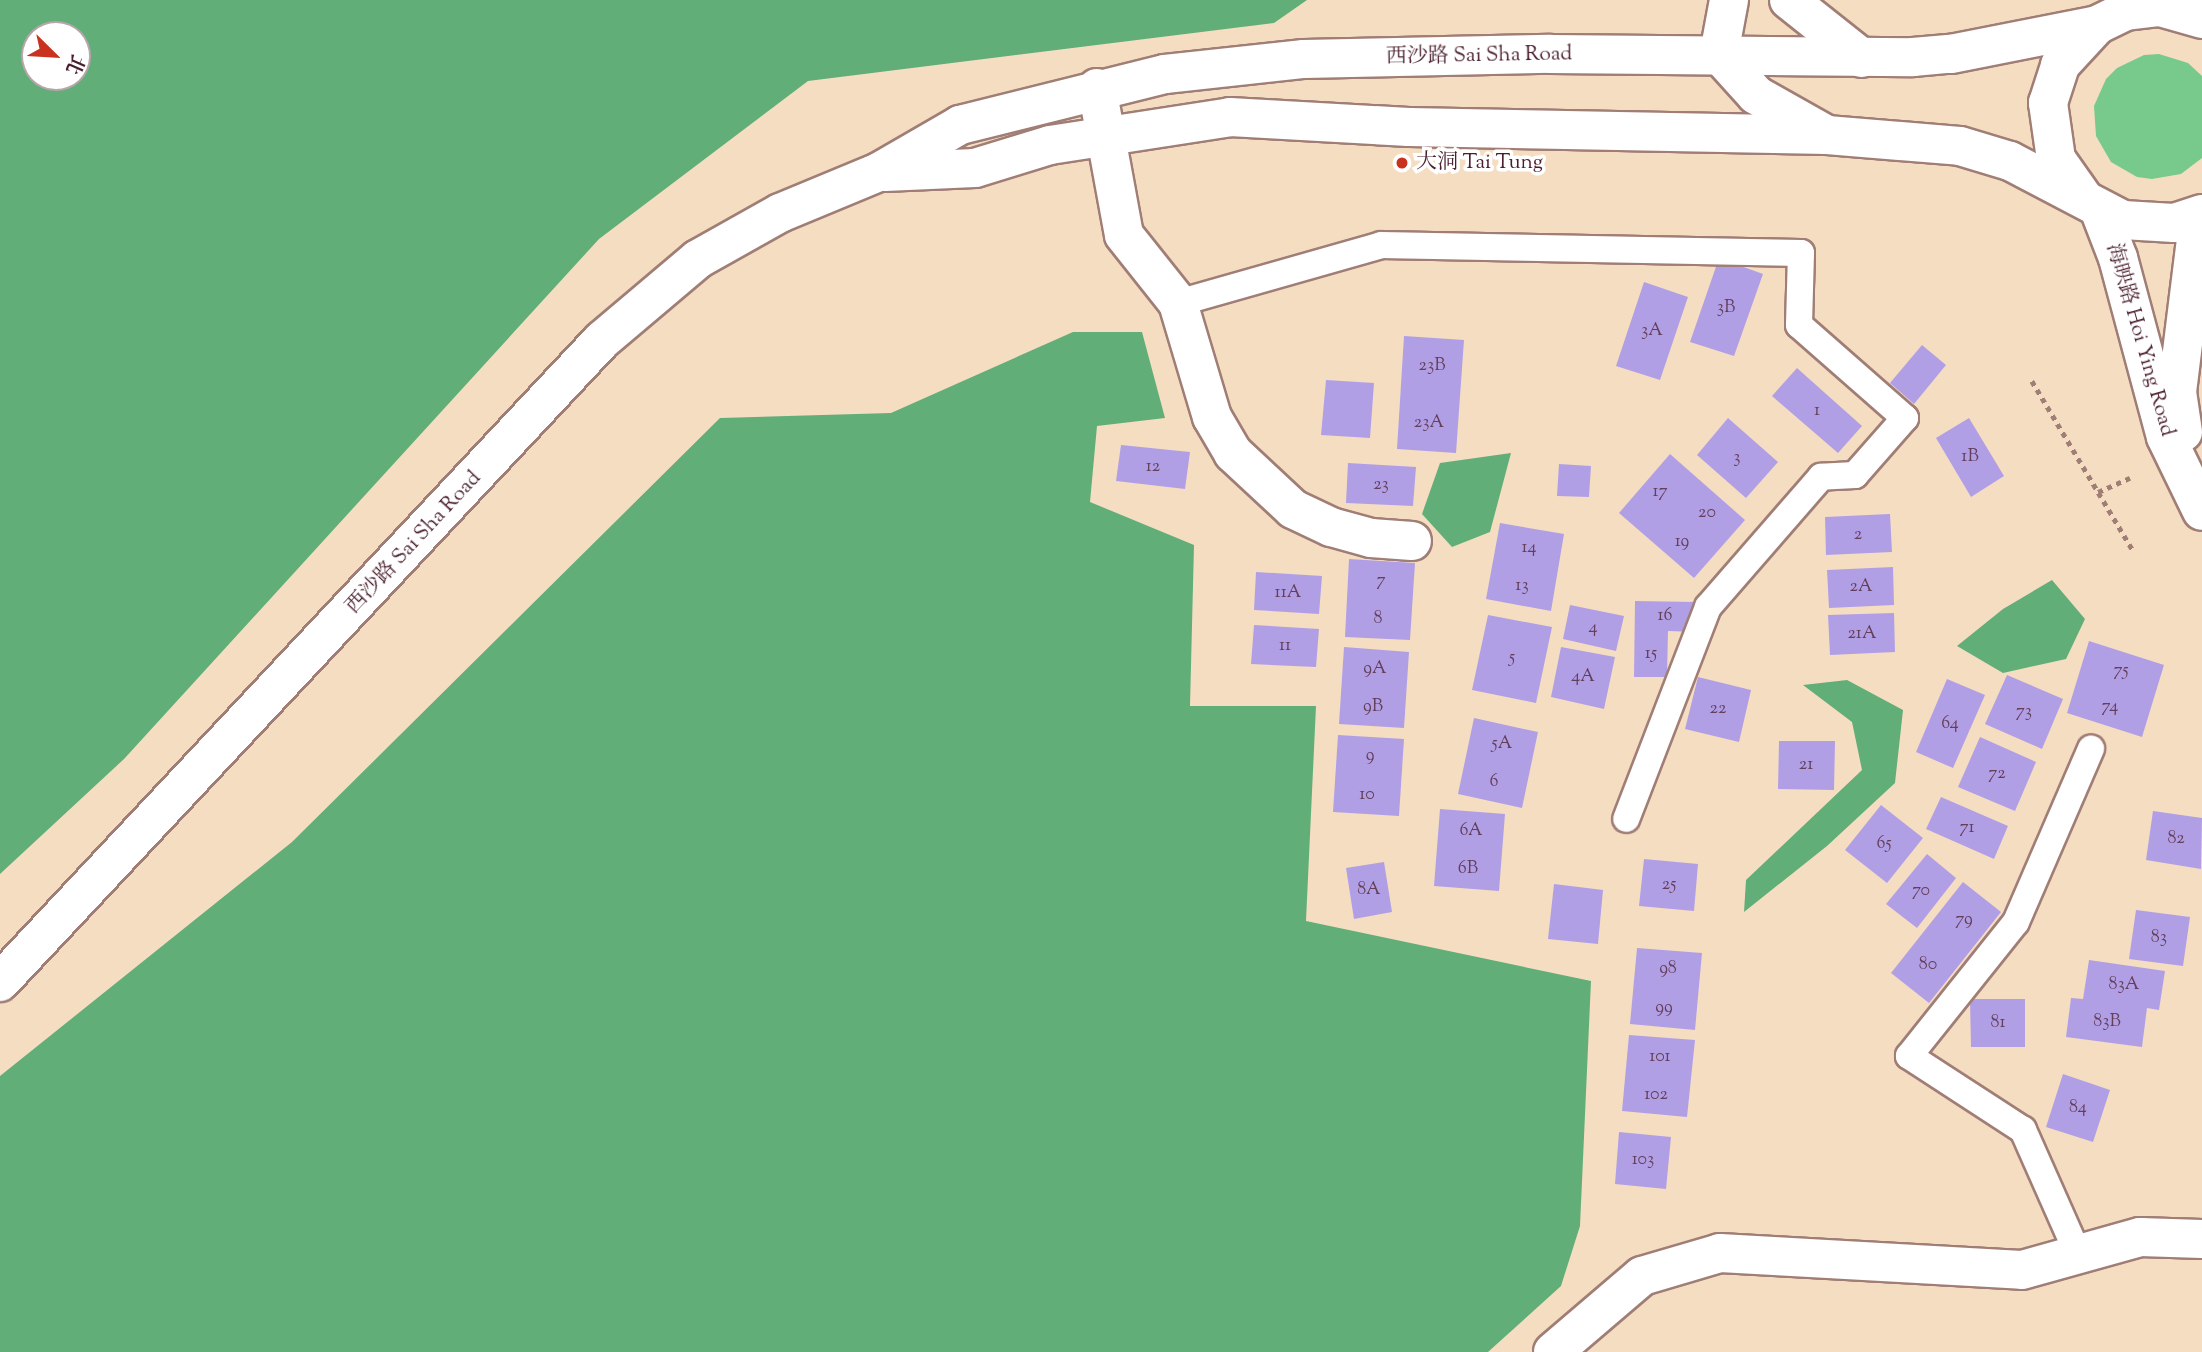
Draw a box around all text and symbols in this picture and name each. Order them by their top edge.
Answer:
north arrow [21,21,91,91]
street label: 西沙路 Sai Sha Road [1386,42,1572,70]
text: 北 [58,50,90,78]
place label: 大洞 Tai Tung [1416,150,1543,176]
marker: 大洞 Tai Tung [1394,155,1410,171]
street label: 海映路 Hoi Ying Road [2100,241,2180,439]
house number: 3B [1717,297,1735,319]
house number: 3A [1641,320,1663,342]
house number: 23B [1418,355,1446,377]
house number: 1 [1814,400,1820,422]
house number: 23A [1414,412,1444,434]
house number: 1B [1961,446,1979,468]
house number: 3 [1733,447,1741,469]
house number: 12 [1146,456,1160,478]
street label: 西沙路 Sai Sha Road [341,466,487,620]
house number: 23 [1373,474,1389,496]
house number: 17 [1652,481,1668,503]
house number: 20 [1698,502,1716,524]
house number: 2 [1854,524,1862,546]
house number: 19 [1675,531,1689,553]
house number: 14 [1521,537,1537,559]
house number: 7 [1376,570,1386,592]
house number: 13 [1515,575,1529,597]
house number: 2A [1849,576,1873,598]
house number: 11A [1275,582,1301,604]
house number: 16 [1657,605,1673,627]
house number: 8 [1374,608,1382,630]
house number: 4 [1588,617,1598,639]
house number: 21A [1847,623,1877,645]
house number: 11 [1279,635,1291,657]
house number: 15 [1645,643,1657,665]
house number: 5 [1509,647,1515,669]
house number: 9A [1363,658,1387,680]
house number: 75 [2113,660,2129,682]
house number: 4A [1571,666,1595,688]
house number: 9B [1363,696,1383,718]
house number: 74 [2102,696,2118,718]
house number: 22 [1710,698,1726,720]
house number: 73 [2016,701,2032,723]
house number: 64 [1941,713,1959,735]
house number: 5A [1492,733,1512,755]
house number: 9 [1366,745,1374,767]
house number: 21 [1799,754,1813,776]
house number: 72 [1988,763,2006,785]
house number: 6 [1490,771,1498,793]
house number: 10 [1359,784,1375,806]
house number: 71 [1959,817,1975,839]
house number: 6A [1459,820,1483,842]
house number: 82 [2167,828,2185,850]
house number: 65 [1876,833,1892,855]
house number: 6B [1458,858,1478,880]
house number: 25 [1662,874,1676,896]
house number: 8A [1357,879,1381,901]
house number: 70 [1912,880,1930,902]
house number: 79 [1955,909,1973,931]
house number: 83 [2151,927,2167,949]
house number: 80 [1919,954,1937,976]
house number: 98 [1659,958,1677,980]
house number: 83A [2109,974,2139,996]
house number: 99 [1655,997,1673,1019]
house number: 83B [2093,1011,2121,1033]
house number: 81 [1990,1012,2006,1034]
house number: 101 [1649,1046,1671,1068]
house number: 102 [1644,1084,1668,1106]
house number: 84 [2069,1097,2087,1119]
house number: 103 [1632,1149,1654,1171]

